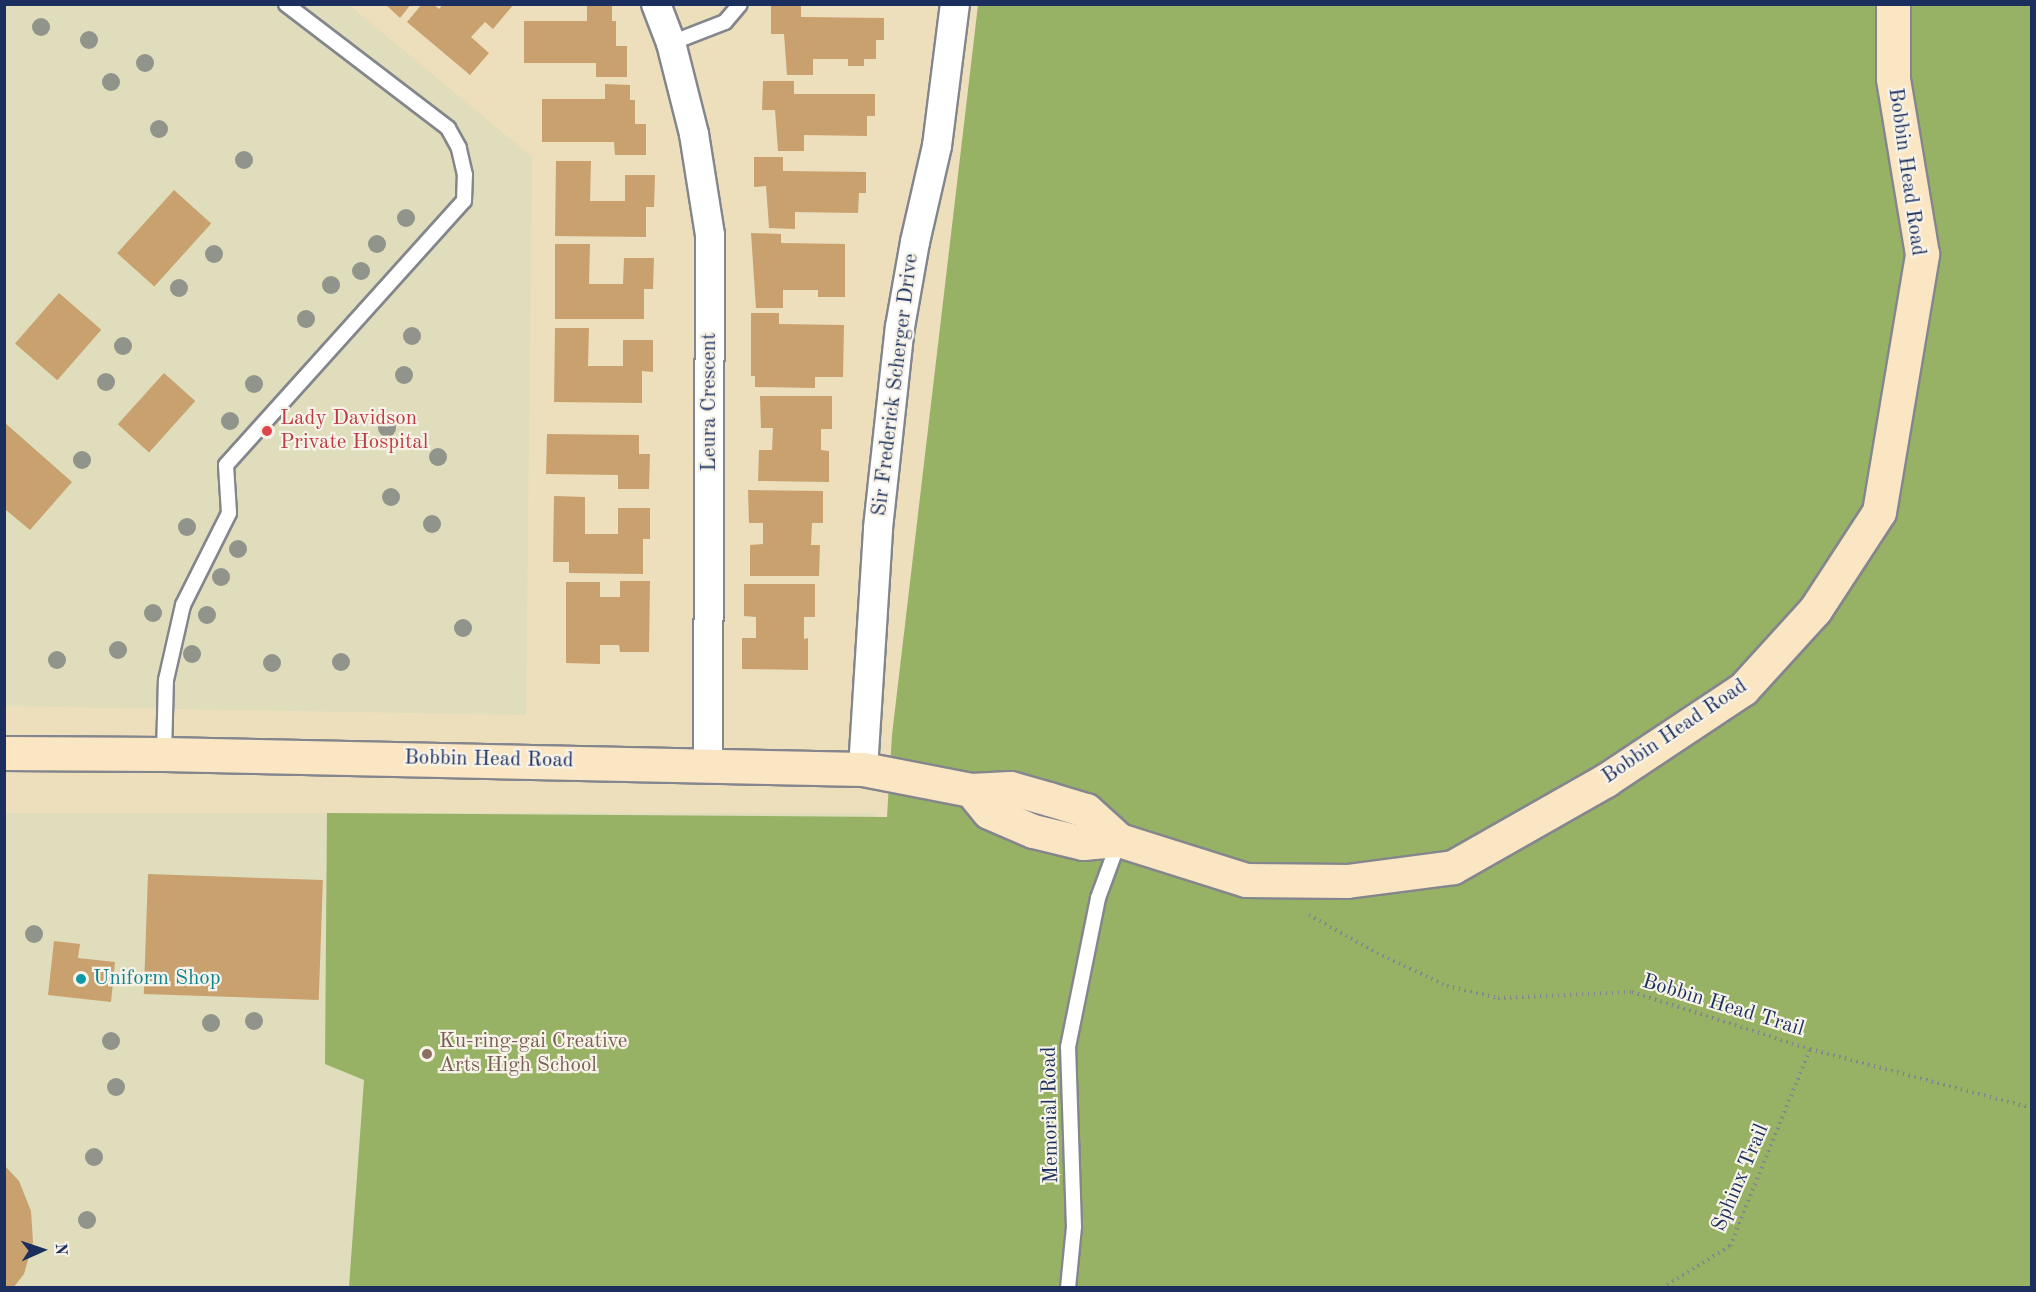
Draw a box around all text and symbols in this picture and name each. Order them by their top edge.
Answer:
street label: Bobbin Head Road [1882,86,1930,258]
street label: Sir Frederick Scherger Drive [867,252,925,518]
street label: Leura Crescent [697,333,723,471]
place label: Lady Davidson Private Hospital [280,406,428,456]
marker: Lady Davidson Private Hospital [258,422,276,440]
street label: Bobbin Head Road [1598,674,1752,790]
street label: Bobbin Head Road [404,746,574,774]
place label: Uniform Shop [93,966,221,992]
street label: Bobbin Head Trail [1639,969,1807,1043]
marker: Uniform Shop [74,972,88,986]
place label: Ku-ring-gai Creative Arts High School [439,1029,627,1079]
street label: Memorial Road [1037,1046,1065,1184]
marker: Ku-ring-gai Creative Arts High School [420,1047,434,1061]
street label: Sphinx Trail [1707,1120,1775,1236]
north arrow [12,1220,72,1280]
text: N [52,1243,68,1256]

